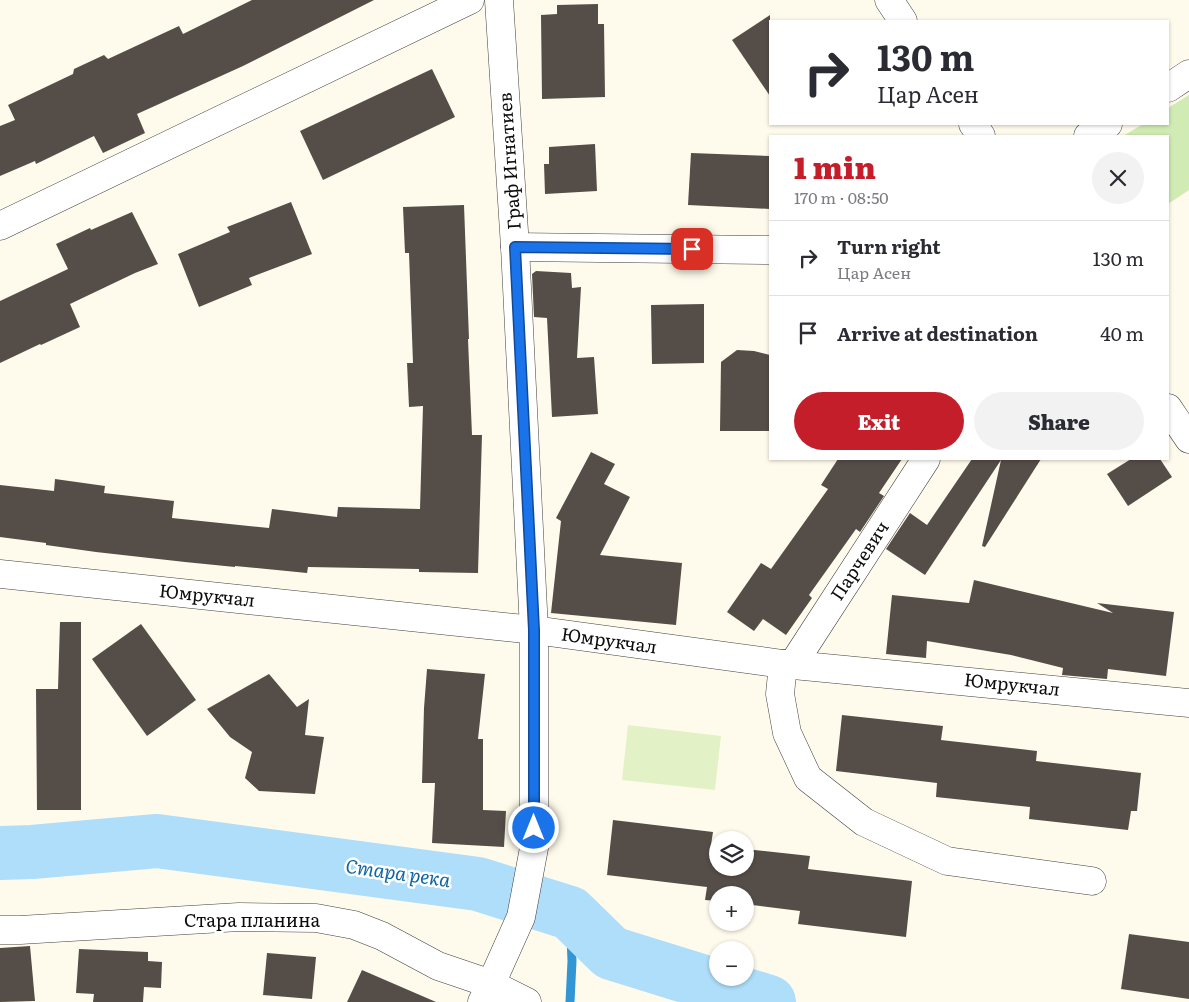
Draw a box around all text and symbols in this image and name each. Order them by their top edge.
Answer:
text: 130 m [877,30,974,82]
icon: right [794,40,859,105]
text: Цар Асен [877,77,979,110]
street label: Граф Игнатиев [490,92,527,231]
text: 1 min [794,144,876,188]
button: close [1092,152,1144,204]
text: 170 m · 08:50 [794,185,889,209]
pin [671,228,713,270]
text: Turn right [837,232,941,260]
icon: arrive [678,235,706,263]
icon: right [794,244,822,272]
text: 130 m [1093,244,1144,272]
text: Цар Асен [837,260,911,284]
icon: arrive [794,319,822,347]
text: Arrive at destination [837,319,1038,347]
text: 40 m [1100,319,1144,347]
button: Exit [794,392,964,450]
button: Share [974,392,1144,450]
street label: Парчевич [823,515,895,605]
street label: Юмрукчал [158,576,256,613]
street label: Юмрукчал [560,619,659,660]
street label: Юмрукчал [963,665,1061,702]
position arrow [507,801,559,853]
map controls [709,831,754,986]
button: layers [709,831,754,876]
water label: Стара река [344,851,452,893]
button: + [709,886,754,931]
street label: Стара планина [184,906,320,933]
button: − [709,941,754,986]

